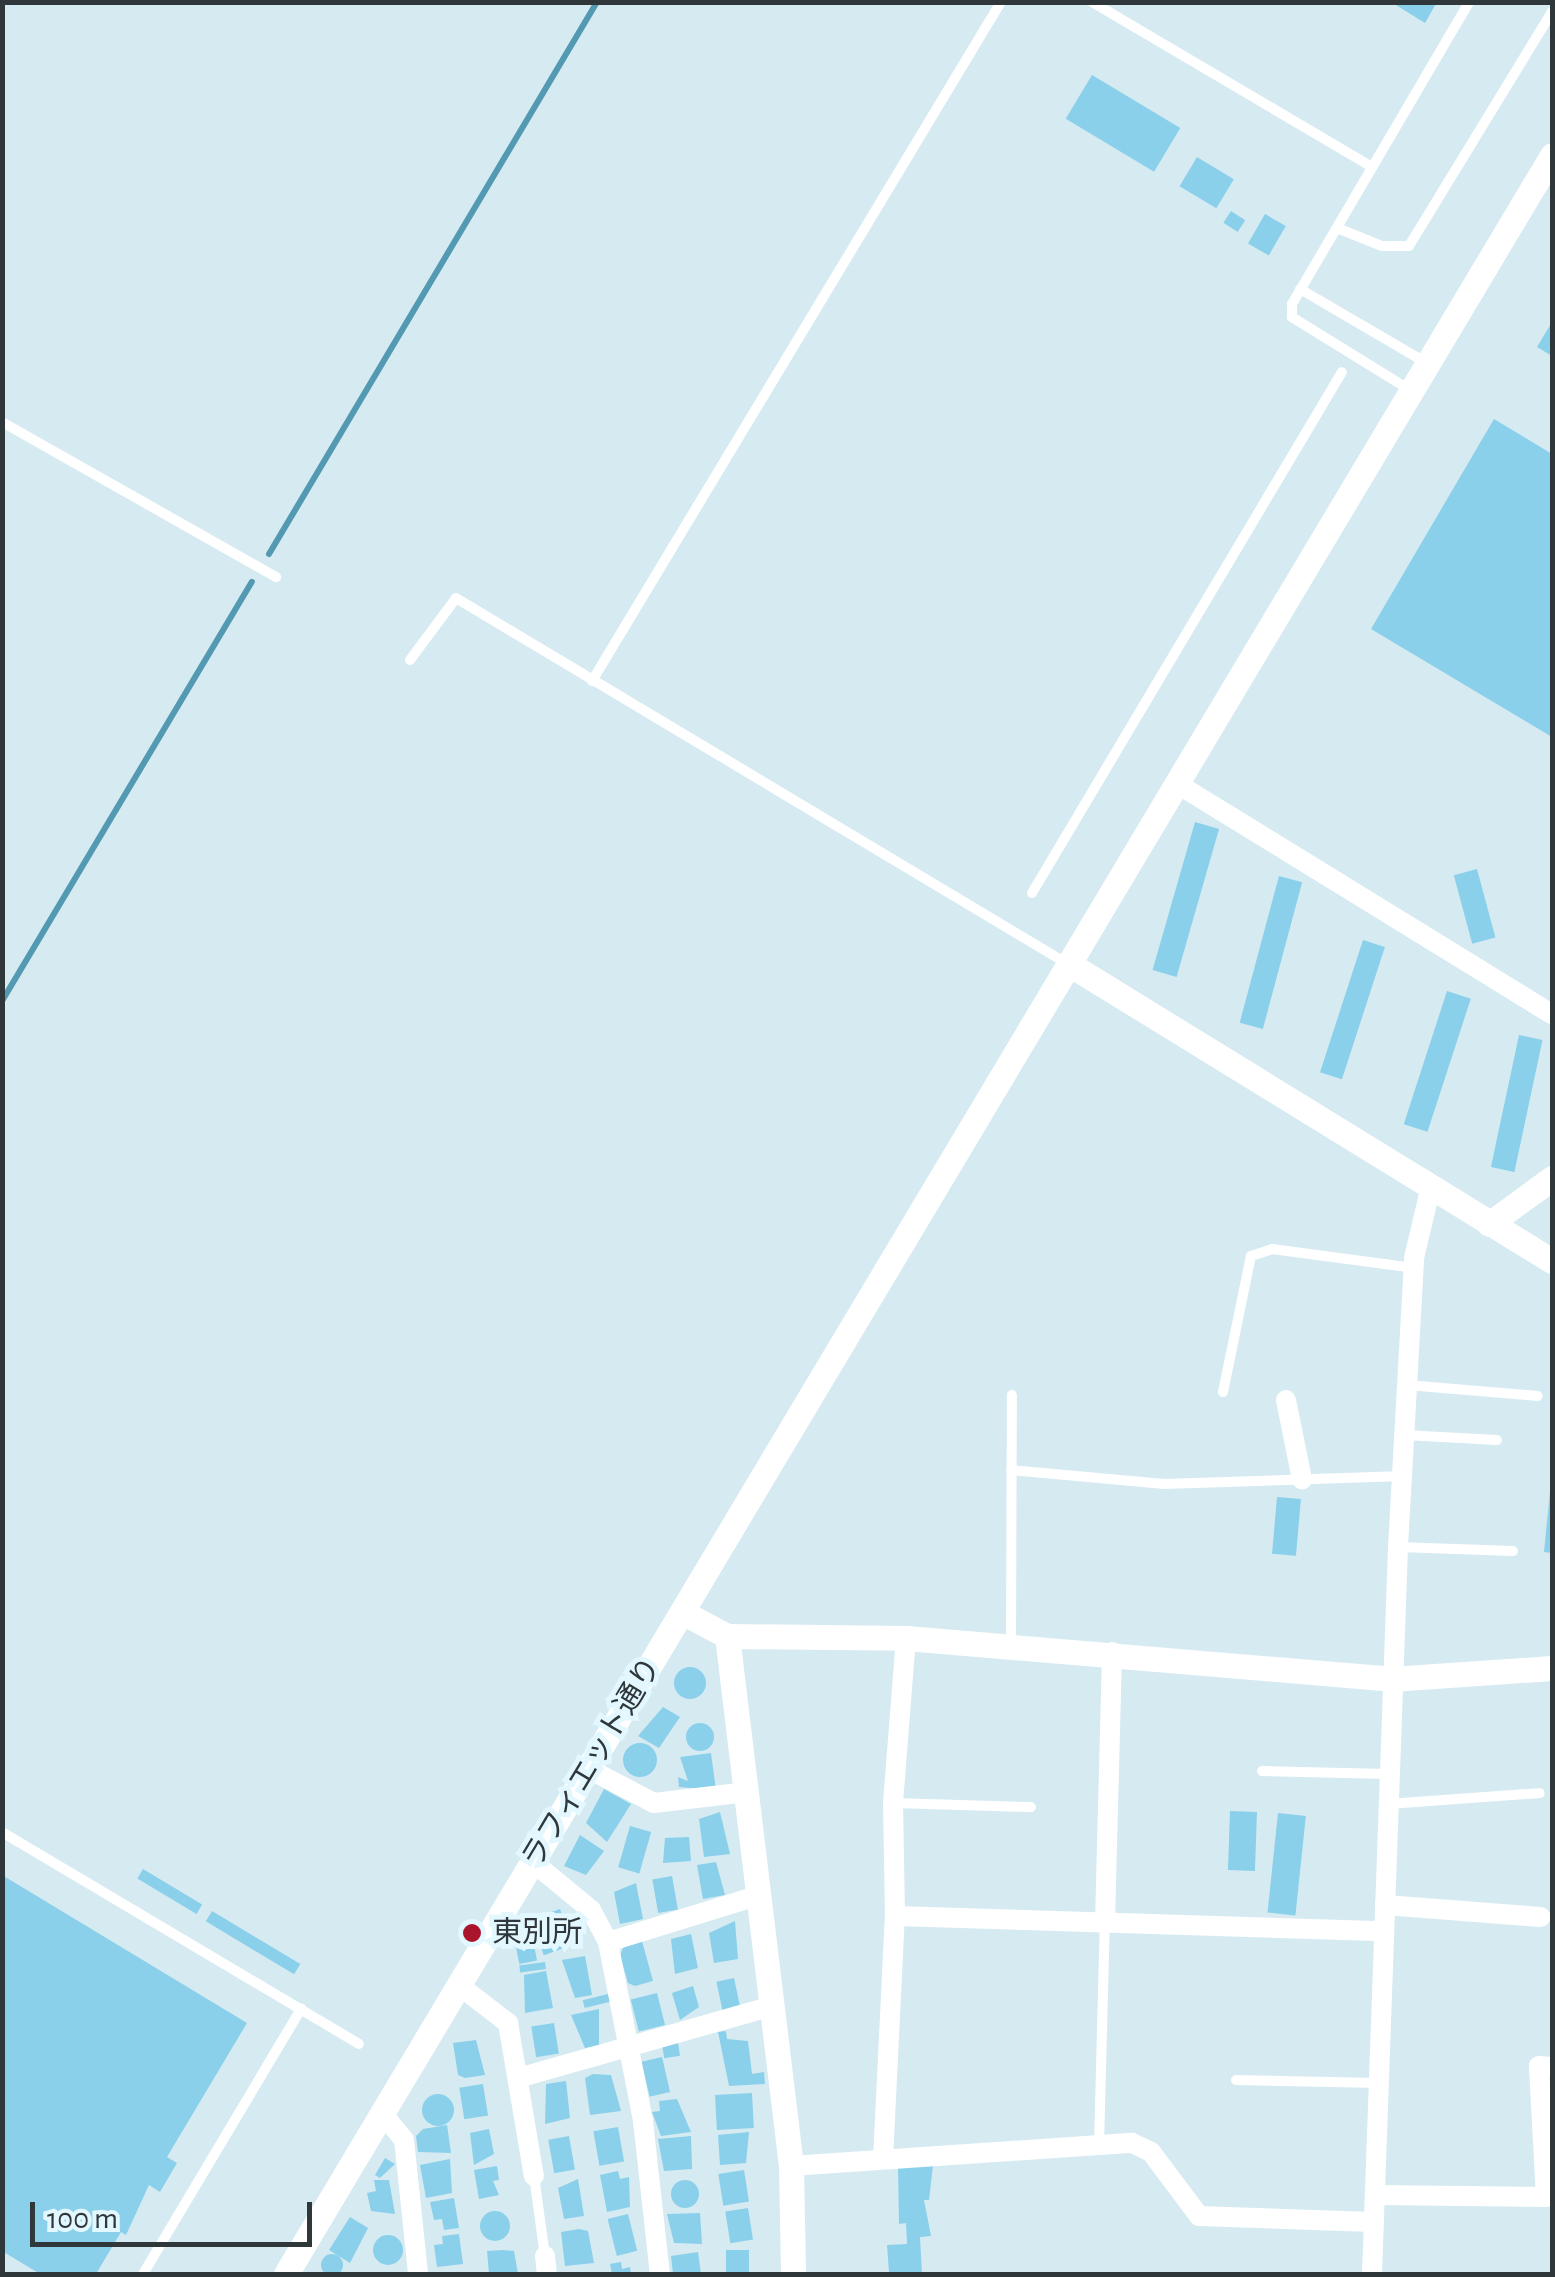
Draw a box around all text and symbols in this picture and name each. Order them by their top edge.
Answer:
street label: ラフィエット通り [515,1651,669,1875]
place label: 東別所 [492,1915,582,1951]
marker: 東別所 [461,1922,483,1944]
scale bar [35,2182,318,2244]
text: 100 m [47,2204,118,2234]

